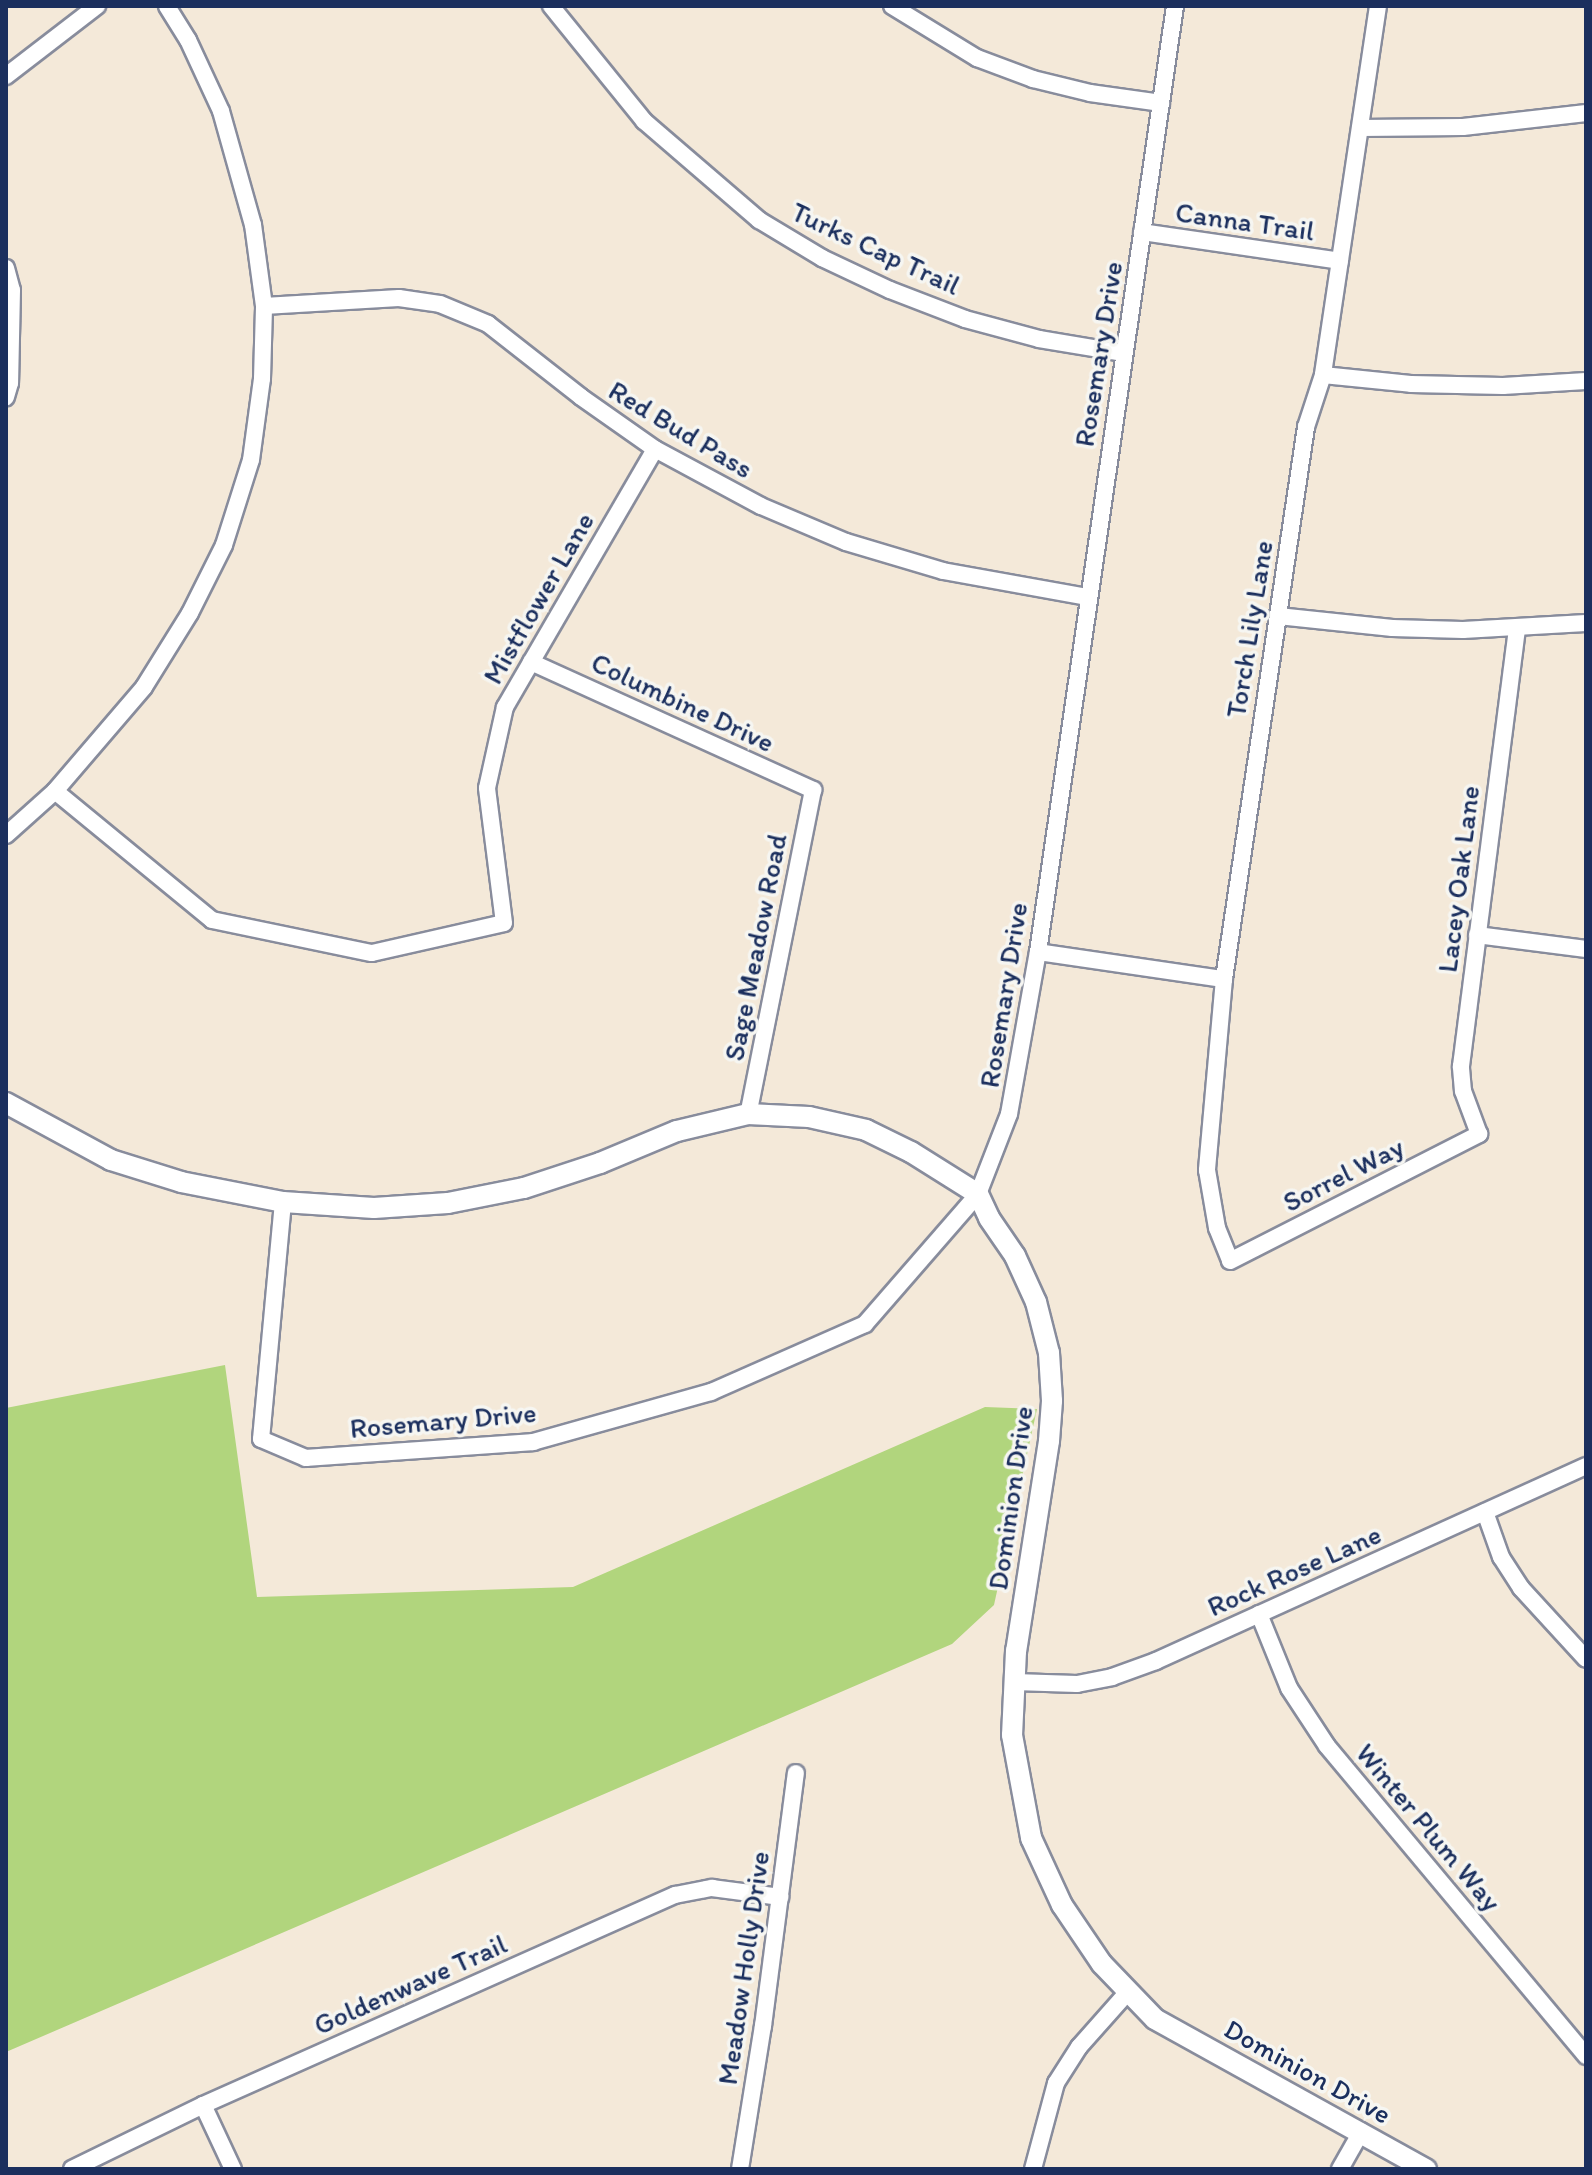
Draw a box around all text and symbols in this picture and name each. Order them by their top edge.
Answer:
street label: Turks Cap Trail [787,194,965,302]
street label: Canna Trail [1174,195,1316,247]
street label: Rosemary Drive [1067,259,1129,449]
street label: Red Bud Pass [603,373,759,485]
street label: Mistflower Lane [475,506,601,690]
street label: Torch Lily Lane [1218,538,1280,720]
street label: Columbine Drive [586,645,780,759]
street label: Lacey Oak Lane [1430,784,1486,974]
street label: Sage Meadow Road [717,832,793,1062]
street label: Rosemary Drive [972,900,1034,1090]
street label: Sorrel Way [1278,1130,1408,1218]
street label: Rosemary Drive [348,1395,538,1445]
street label: Dominion Drive [980,1404,1040,1592]
street label: Rock Rose Lane [1202,1517,1386,1623]
street label: Winter Plum Way [1350,1737,1508,1917]
street label: Meadow Holly Drive [710,1849,776,2087]
street label: Goldenwave Trail [309,1927,511,2041]
street label: Dominion Drive [1219,2011,1397,2131]

